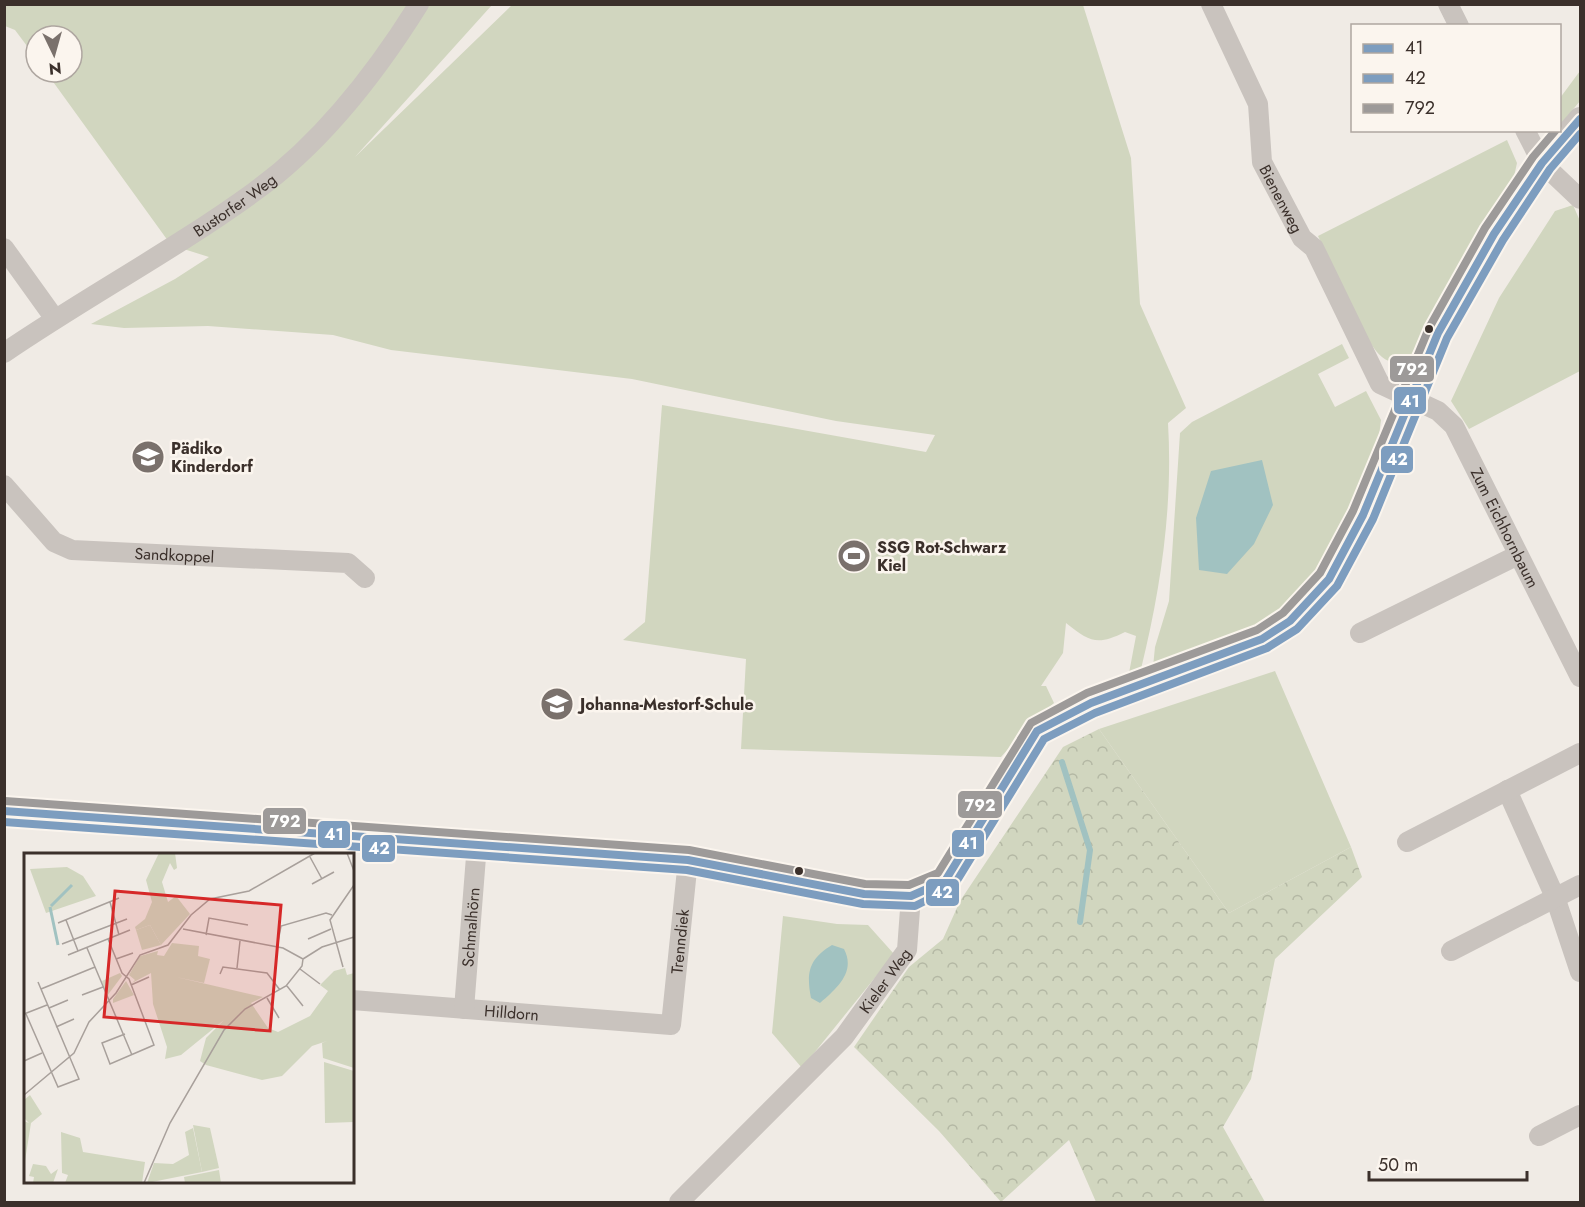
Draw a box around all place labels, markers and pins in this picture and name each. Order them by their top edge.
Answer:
unlabelled marker [1423,323,1435,335]
place label: Pädiko Kinderdorf [171,437,254,478]
school or university icon: Pädiko Kinderdorf [130,439,166,475]
place label: SSG Rot-Schwarz Kiel [877,536,1007,577]
sports icon: SSG Rot-Schwarz Kiel [836,538,872,574]
school or university icon: Johanna-Mestorf-Schule [539,686,575,722]
place label: Johanna-Mestorf-Schule [577,693,754,716]
unlabelled marker [793,865,805,877]

